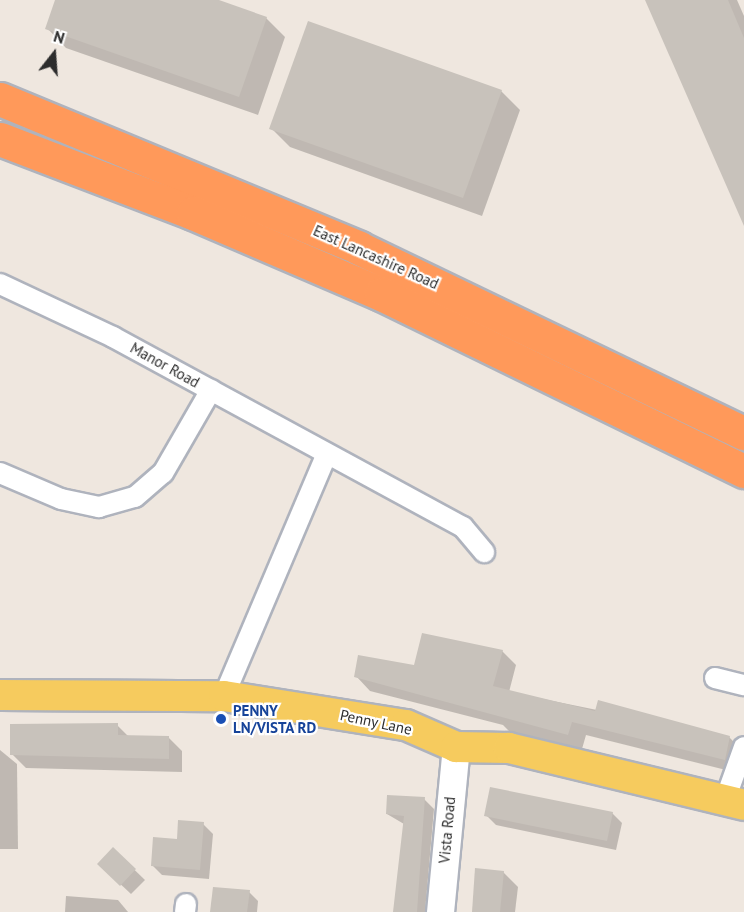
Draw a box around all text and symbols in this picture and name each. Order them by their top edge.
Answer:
north arrow [24,24,84,84]
text: N [51,26,67,48]
street label: East Lancashire Road [311,221,441,293]
street label: Manor Road [127,339,203,391]
place label: PENNY LN/VISTA RD [233,701,317,736]
street label: Penny Lane [338,706,414,738]
marker: PENNY LN/VISTA RD [214,712,228,726]
street label: Vista Road [435,796,459,864]

